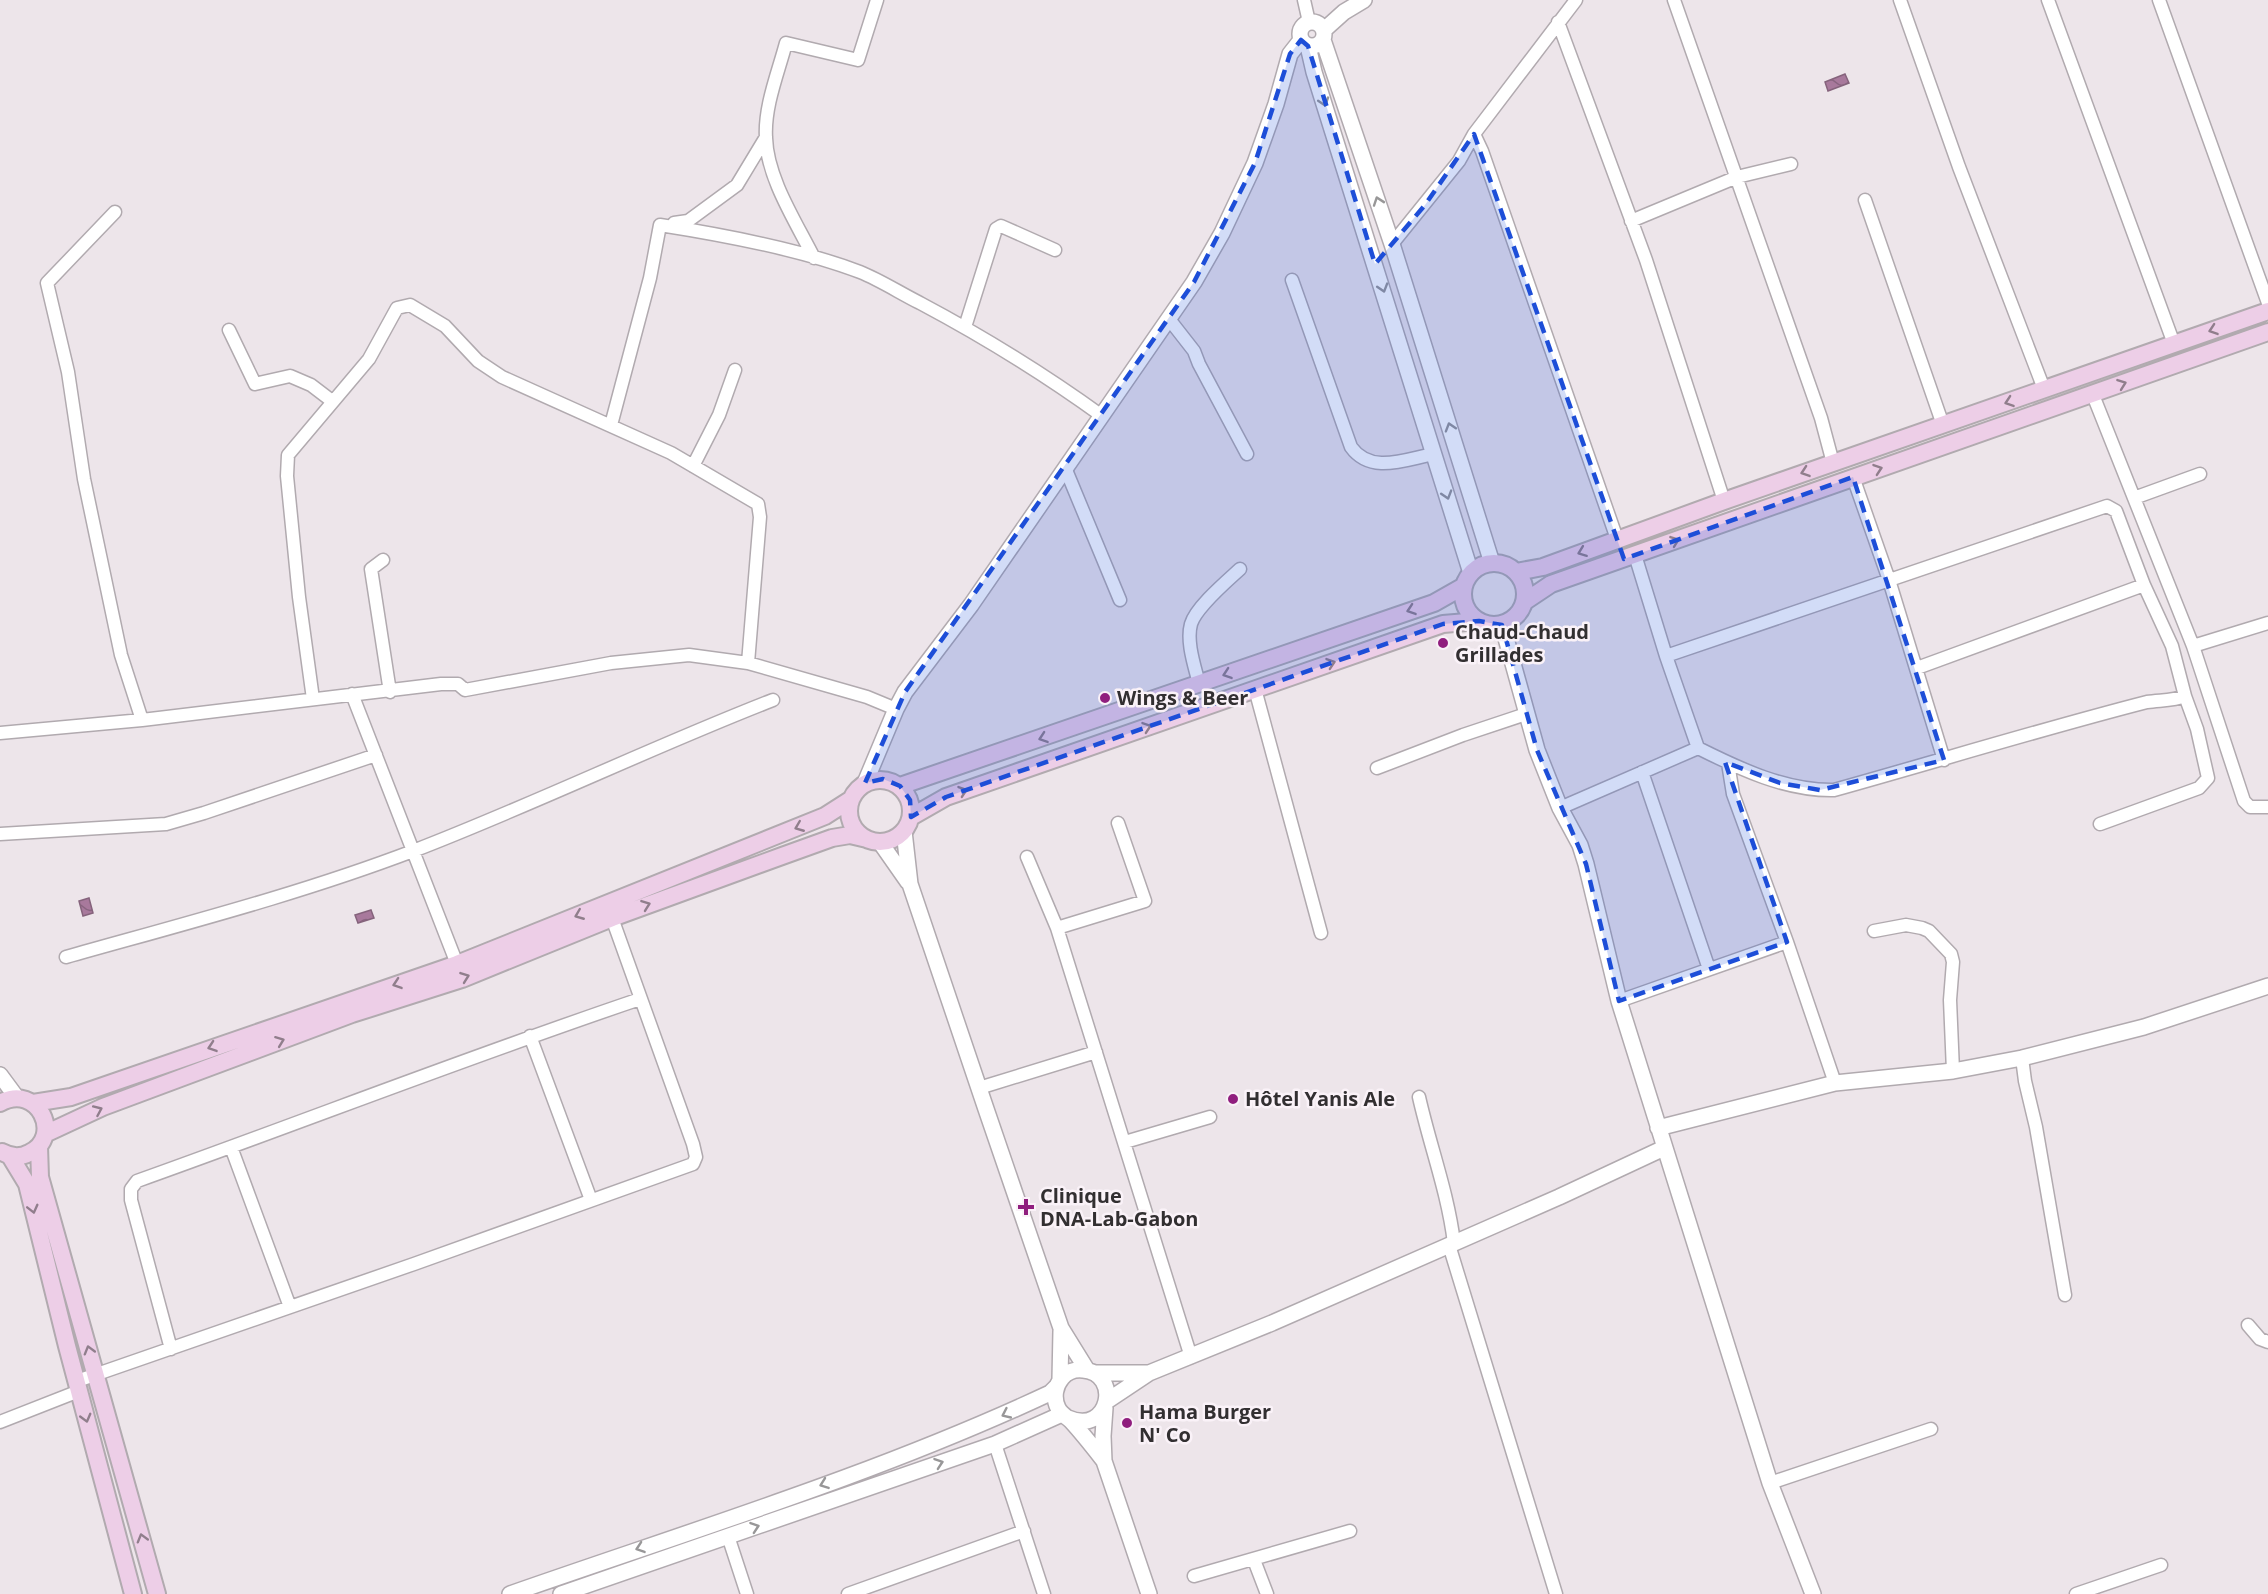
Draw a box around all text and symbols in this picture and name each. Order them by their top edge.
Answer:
one-way arrow [1317,96,1329,107]
one-way arrow [1372,196,1385,207]
one-way arrow [1375,282,1388,293]
one-way arrow [2208,323,2219,336]
one-way arrow [2116,379,2127,392]
one-way arrow [2004,394,2015,407]
one-way arrow [1445,422,1457,433]
one-way arrow [1872,463,1883,476]
one-way arrow [1800,465,1811,478]
one-way arrow [1440,489,1452,499]
one-way arrow [1669,535,1680,548]
one-way arrow [1577,545,1588,558]
one-way arrow [1406,603,1417,616]
place label: Chaud-Chaud Grillades [1455,618,1589,668]
marker: Chaud-Chaud Grillades [1436,636,1450,650]
one-way arrow [1326,657,1336,670]
one-way arrow [1222,667,1233,680]
place label: Wings & Beer [1117,684,1248,711]
marker: Wings & Beer [1098,691,1112,705]
one-way arrow [1141,721,1152,734]
one-way arrow [1038,730,1049,743]
one-way arrow [957,785,968,798]
one-way arrow [794,819,805,832]
one-way arrow [640,900,651,913]
one-way arrow [574,908,585,920]
one-way arrow [459,972,470,985]
one-way arrow [392,977,403,990]
one-way arrow [274,1036,285,1048]
one-way arrow [207,1040,218,1053]
place label: Hôtel Yanis Ale [1245,1085,1395,1112]
marker: Hôtel Yanis Ale [1226,1092,1240,1106]
one-way arrow [92,1105,103,1117]
place label: Clinique DNA-Lab-Gabon [1040,1182,1199,1232]
marker: Clinique DNA-Lab-Gabon [1017,1198,1035,1216]
one-way arrow [26,1203,39,1213]
one-way arrow [84,1345,96,1356]
place label: Hama Burger N' Co [1139,1398,1271,1448]
one-way arrow [1001,1406,1012,1418]
one-way arrow [79,1412,91,1423]
marker: Hama Burger N' Co [1120,1416,1134,1430]
one-way arrow [933,1458,944,1470]
one-way arrow [819,1476,830,1489]
one-way arrow [749,1521,760,1534]
one-way arrow [136,1533,149,1543]
one-way arrow [635,1541,646,1554]

